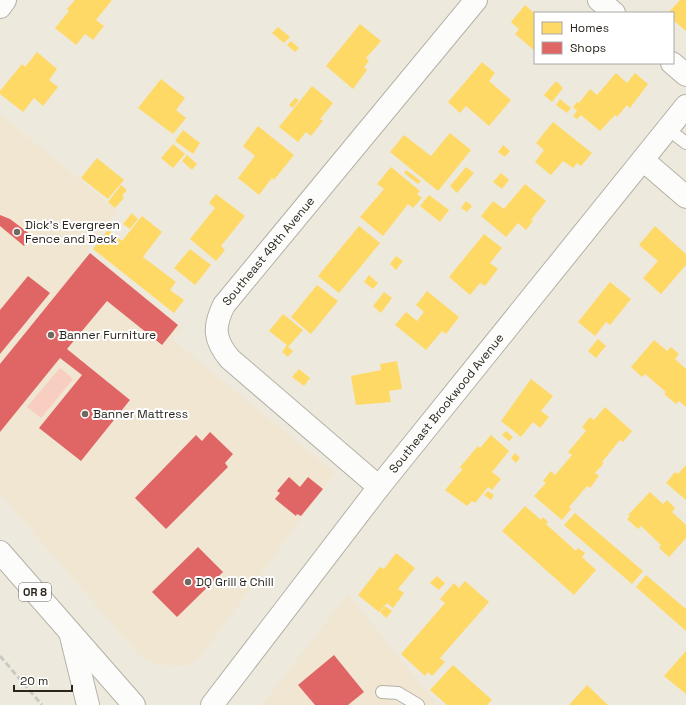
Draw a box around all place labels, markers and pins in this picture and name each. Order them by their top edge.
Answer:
place label: Dick's Evergreen Fence and Deck [25,217,120,247]
marker: Dick's Evergreen Fence and Deck [12,227,22,237]
place label: Banner Furniture [59,327,156,343]
marker: Banner Furniture [46,330,56,340]
place label: Banner Mattress [93,406,188,422]
marker: Banner Mattress [80,409,90,419]
place label: DQ Grill & Chill [196,574,274,590]
marker: DQ Grill & Chill [183,577,193,587]

